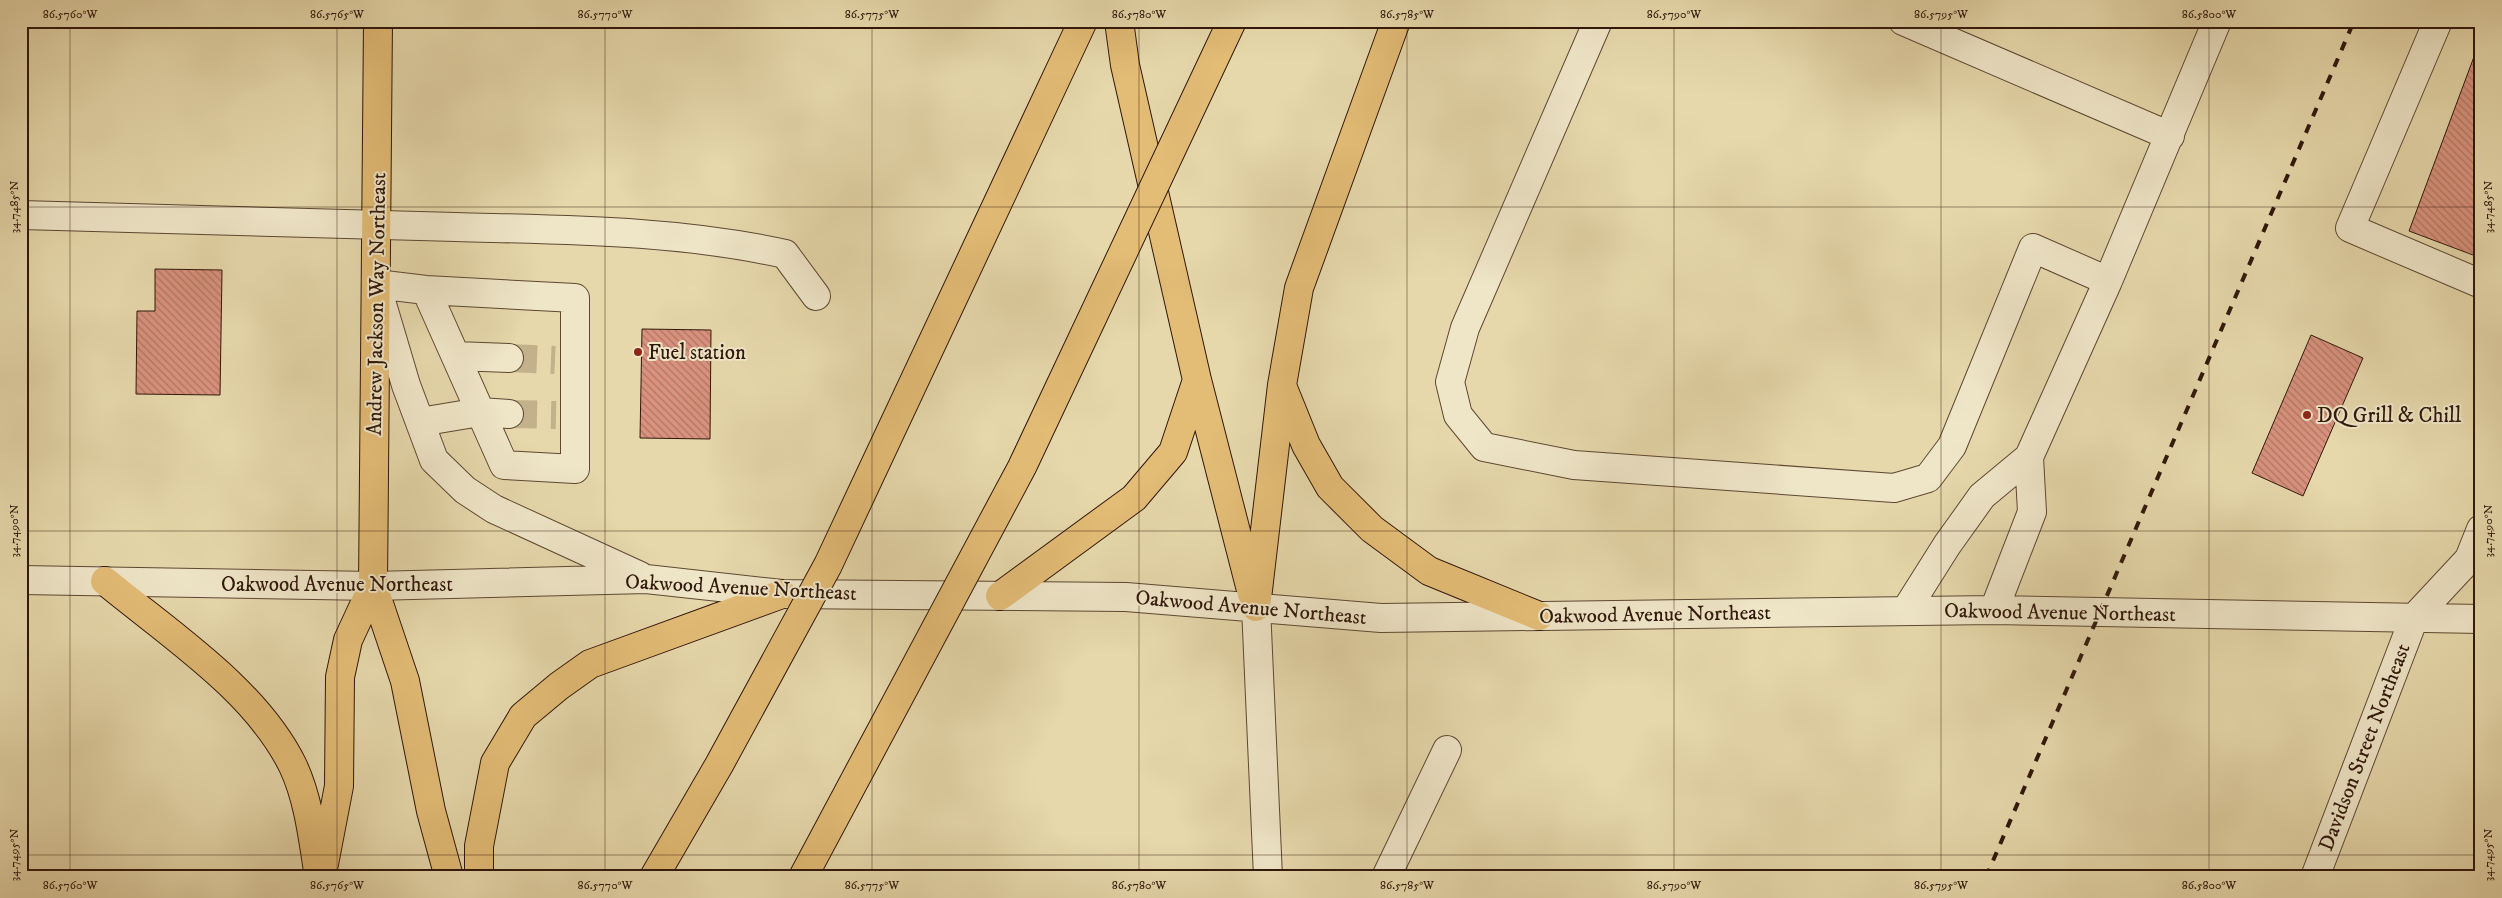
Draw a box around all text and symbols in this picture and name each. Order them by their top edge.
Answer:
text: 86.5760°W [43,7,98,22]
text: 86.5765°W [310,7,365,22]
text: 86.5770°W [578,7,633,22]
text: 86.5775°W [845,7,900,22]
text: 86.5780°W [1112,7,1167,22]
text: 86.5785°W [1380,7,1435,22]
text: 86.5790°W [1647,7,1702,22]
text: 86.5795°W [1914,7,1969,22]
text: 86.5800°W [2182,7,2237,22]
street label: Andrew Jackson Way Northeast [362,172,392,436]
text: 34.7485°N [7,181,22,233]
text: 34.7485°N [2481,181,2496,233]
place label: Fuel station [648,340,746,366]
marker: Fuel station [632,346,644,358]
place label: DQ Grill & Chill [2317,403,2462,429]
marker: DQ Grill & Chill [2301,409,2313,421]
text: 34.7490°N [7,504,22,557]
text: 34.7490°N [2481,504,2496,557]
street label: Oakwood Avenue Northeast [625,569,858,607]
street label: Oakwood Avenue Northeast [221,572,453,598]
street label: Oakwood Avenue Northeast [1134,585,1368,631]
street label: Oakwood Avenue Northeast [1944,598,2176,628]
street label: Oakwood Avenue Northeast [1539,600,1771,630]
street label: Davidson Street Northeast [2313,640,2417,855]
text: 34.7495°N [7,829,22,881]
text: 34.7495°N [2481,829,2496,881]
text: 86.5760°W [43,878,98,893]
text: 86.5765°W [310,878,365,893]
text: 86.5770°W [578,878,633,893]
text: 86.5775°W [845,878,900,893]
text: 86.5780°W [1112,878,1167,893]
text: 86.5785°W [1380,878,1435,893]
text: 86.5790°W [1647,878,1702,893]
text: 86.5795°W [1914,878,1969,893]
text: 86.5800°W [2182,878,2237,893]

